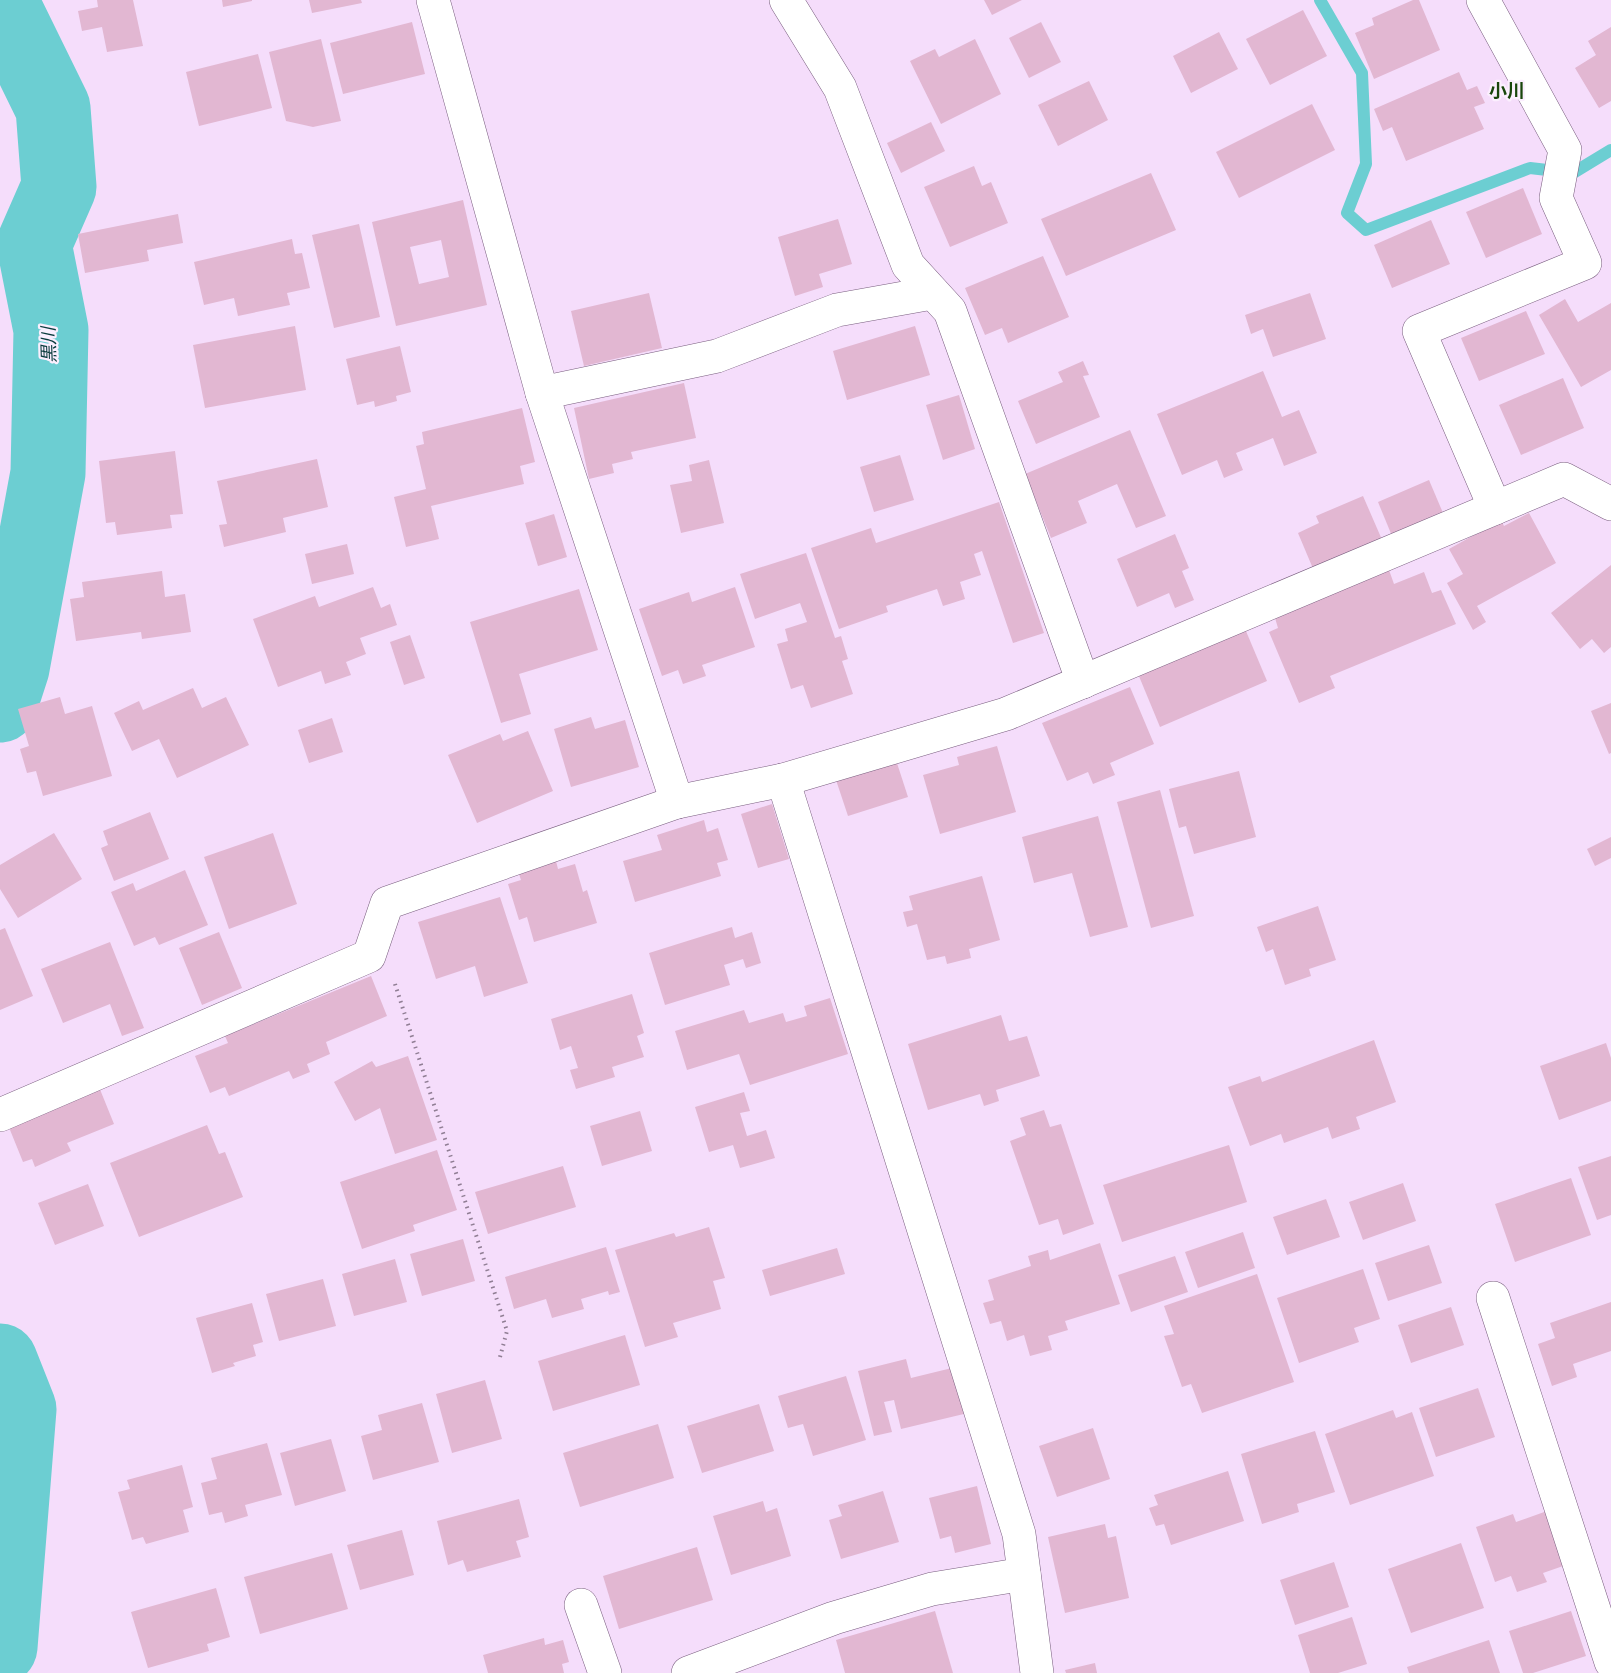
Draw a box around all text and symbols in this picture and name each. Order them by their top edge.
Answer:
district label: 小川 [1489,80,1525,102]
water label: 黒川 [37,325,61,363]

